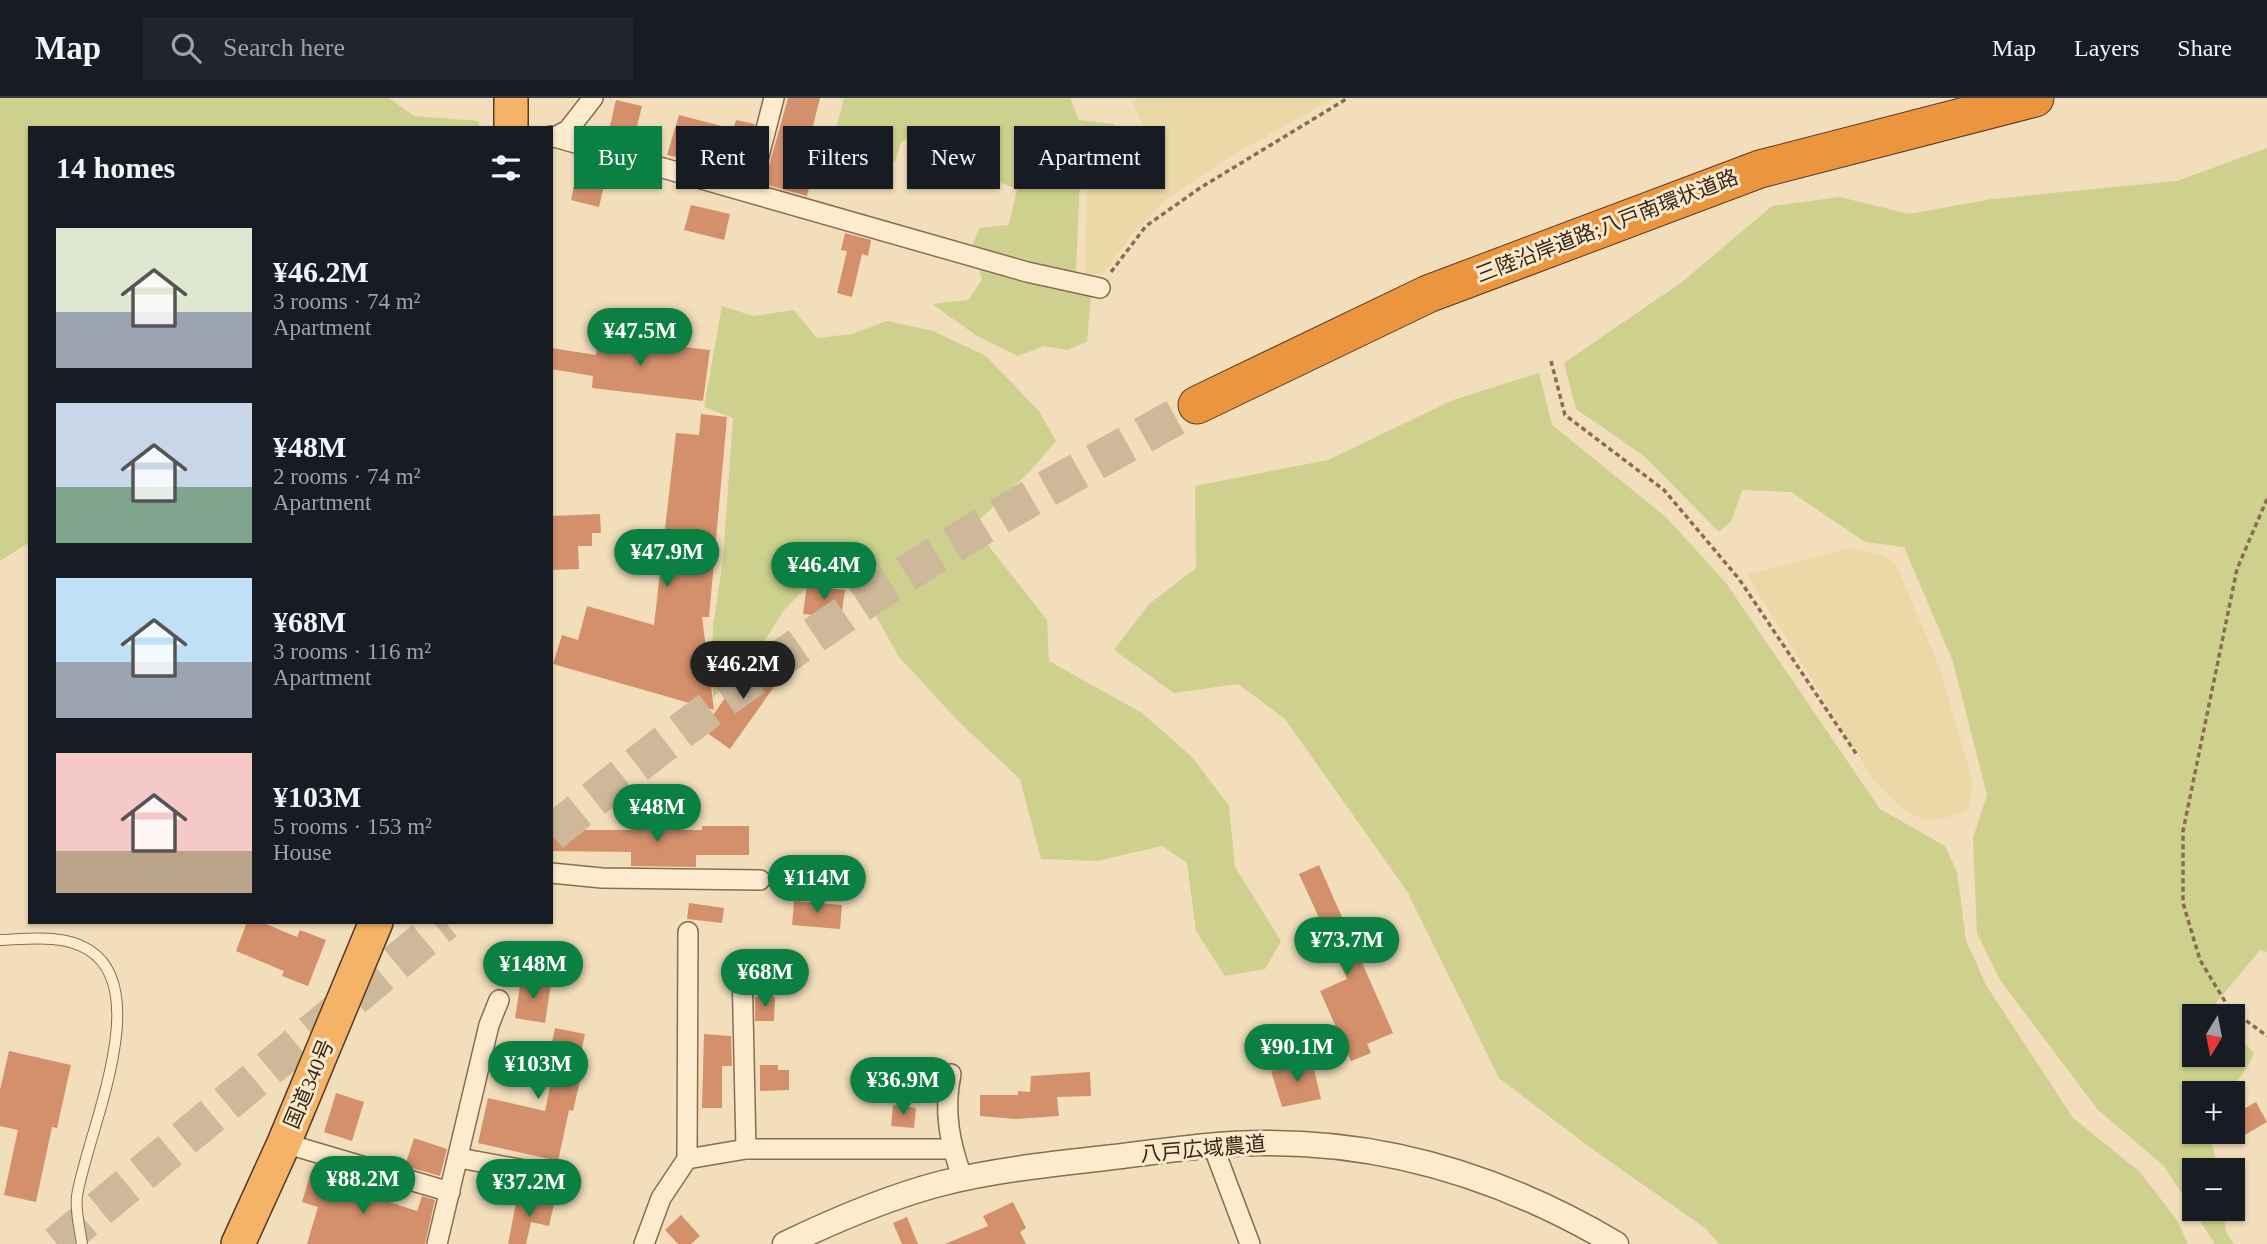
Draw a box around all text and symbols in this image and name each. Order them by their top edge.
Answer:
search box [143,17,633,80]
icon: search [167,29,205,67]
text: Map [35,30,101,66]
text: Search here [223,33,345,62]
text: Map [1992,35,2036,61]
text: Layers [2074,35,2139,61]
text: Share [2177,35,2232,61]
chip: Buy [574,126,662,189]
chip: Rent [676,126,769,189]
chip: Filters [783,126,893,189]
chip: New [907,126,1000,189]
chip: Apartment [1014,126,1165,189]
icon: filters [487,149,525,187]
text: 14 homes [56,151,175,184]
street label: 三陸沿岸道路;八戸南環状道路 [1473,165,1741,287]
text: ¥46.2M [273,255,369,288]
icon: home [112,256,196,340]
text: 3 rooms · 74 m² [273,289,420,314]
pin: ¥47.5M [583,308,697,368]
text: Apartment [273,315,371,340]
text: ¥47.5M [603,318,677,343]
text: ¥48M [273,430,346,463]
icon: home [112,431,196,515]
text: 2 rooms · 74 m² [273,464,420,489]
text: Apartment [273,490,371,515]
pin: ¥47.9M [610,530,724,589]
text: ¥47.9M [630,539,704,564]
pin: ¥46.4M [767,542,881,602]
text: ¥46.4M [787,552,861,577]
text: ¥68M [273,605,346,638]
icon: home [112,606,196,690]
text: 3 rooms · 116 m² [273,639,431,664]
pin: ¥46.2M [686,642,800,701]
text: ¥46.2M [706,651,780,676]
text: Apartment [273,665,371,690]
text: ¥103M [273,780,361,813]
icon: home [112,781,196,865]
pin: ¥48M [616,784,698,844]
text: ¥48M [629,794,685,819]
text: 5 rooms · 153 m² [273,814,432,839]
text: House [273,840,332,865]
pin: ¥114M [768,856,866,915]
text: ¥114M [784,865,850,890]
pin: ¥73.7M [1290,918,1404,977]
text: ¥73.7M [1310,927,1384,952]
pin: ¥148M [484,942,582,1001]
pin: ¥68M [724,950,806,1009]
text: ¥148M [499,951,567,976]
text: ¥68M [737,959,793,984]
north arrow [2182,1004,2245,1068]
map controls [2182,1004,2245,1221]
pin: ¥90.1M [1240,1024,1354,1084]
text: ¥90.1M [1260,1034,1334,1059]
street label: 国道340号 [279,1036,339,1132]
pin: ¥103M [489,1042,587,1101]
text: ¥103M [504,1051,572,1076]
pin: ¥36.9M [846,1058,960,1117]
text: ¥36.9M [866,1067,940,1092]
button: + [2182,1081,2245,1144]
street label: 八戸広域農道 [1139,1132,1267,1166]
pin: ¥88.2M [306,1156,420,1216]
button: − [2182,1158,2245,1221]
pin: ¥37.2M [472,1160,586,1219]
text: ¥88.2M [326,1166,400,1191]
text: ¥37.2M [492,1169,566,1194]

